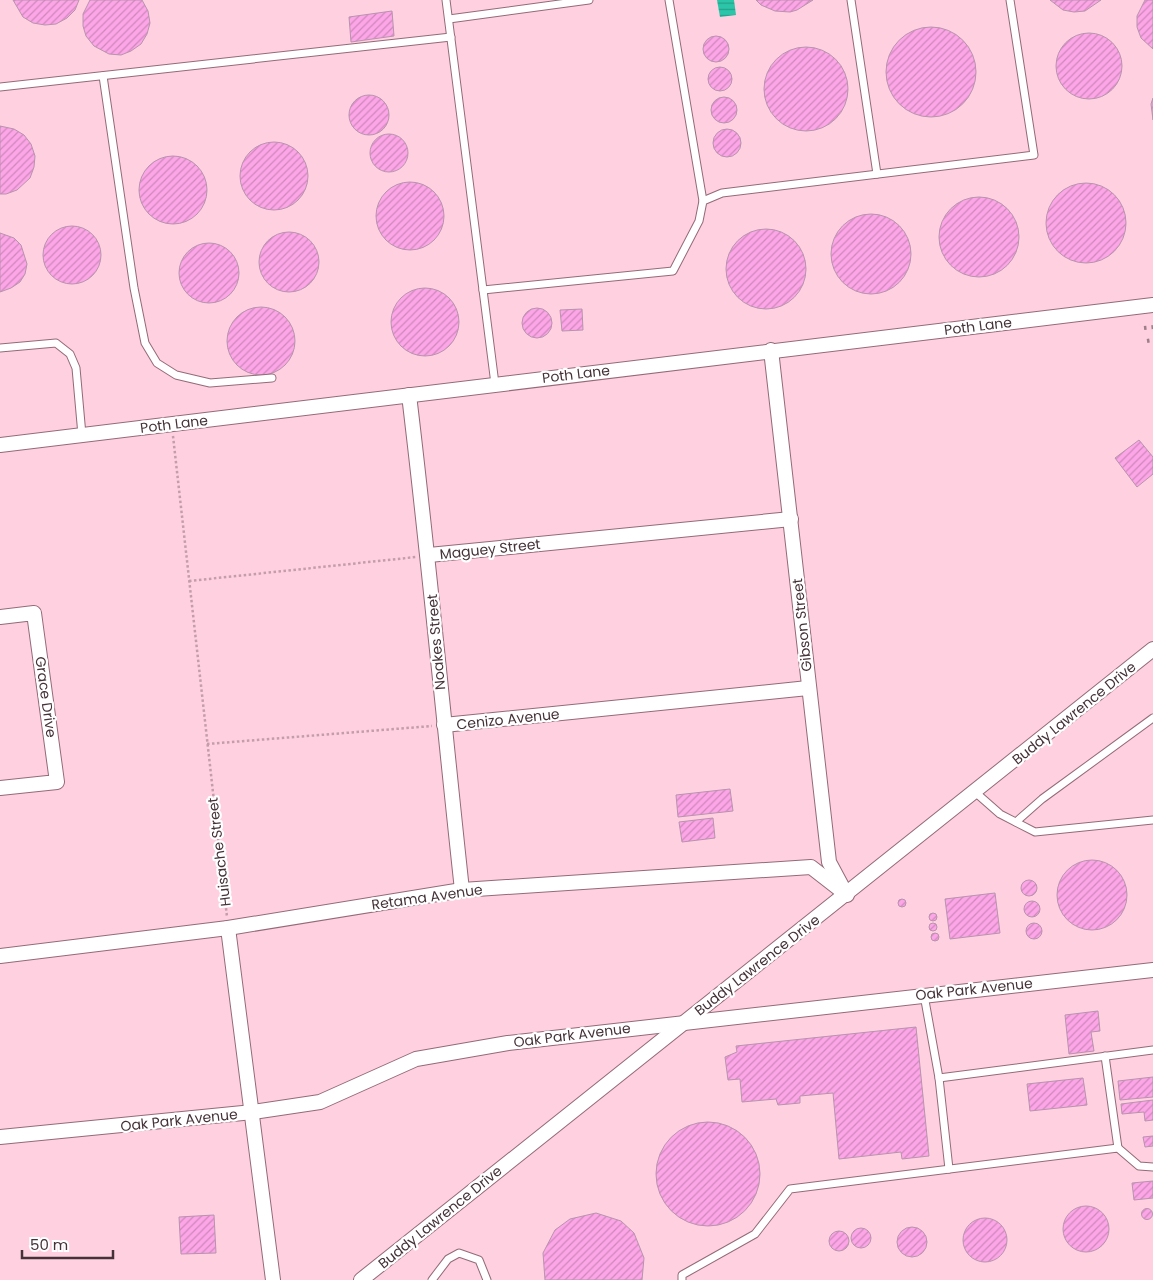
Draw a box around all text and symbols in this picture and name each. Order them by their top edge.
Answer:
street label: Poth Lane [943,312,1013,340]
street label: Poth Lane [541,360,611,388]
street label: Poth Lane [139,410,209,438]
street label: Maguey Street [439,534,541,564]
street label: Gibson Street [787,577,817,673]
street label: Noakes Street [422,593,450,691]
street label: Grace Drive [30,655,62,739]
street label: Buddy Lawrence Drive [1008,657,1140,769]
street label: Cenizo Avenue [455,704,561,734]
street label: Huisache Street [202,796,236,908]
street label: Retama Avenue [370,879,484,915]
street label: Buddy Lawrence Drive [690,910,824,1020]
street label: Oak Park Avenue [914,973,1034,1005]
street label: Oak Park Avenue [512,1018,632,1052]
street label: Oak Park Avenue [119,1104,239,1136]
street label: Buddy Lawrence Drive [374,1161,506,1273]
scale bar [22,1228,114,1260]
text: 50 m [30,1234,68,1255]

